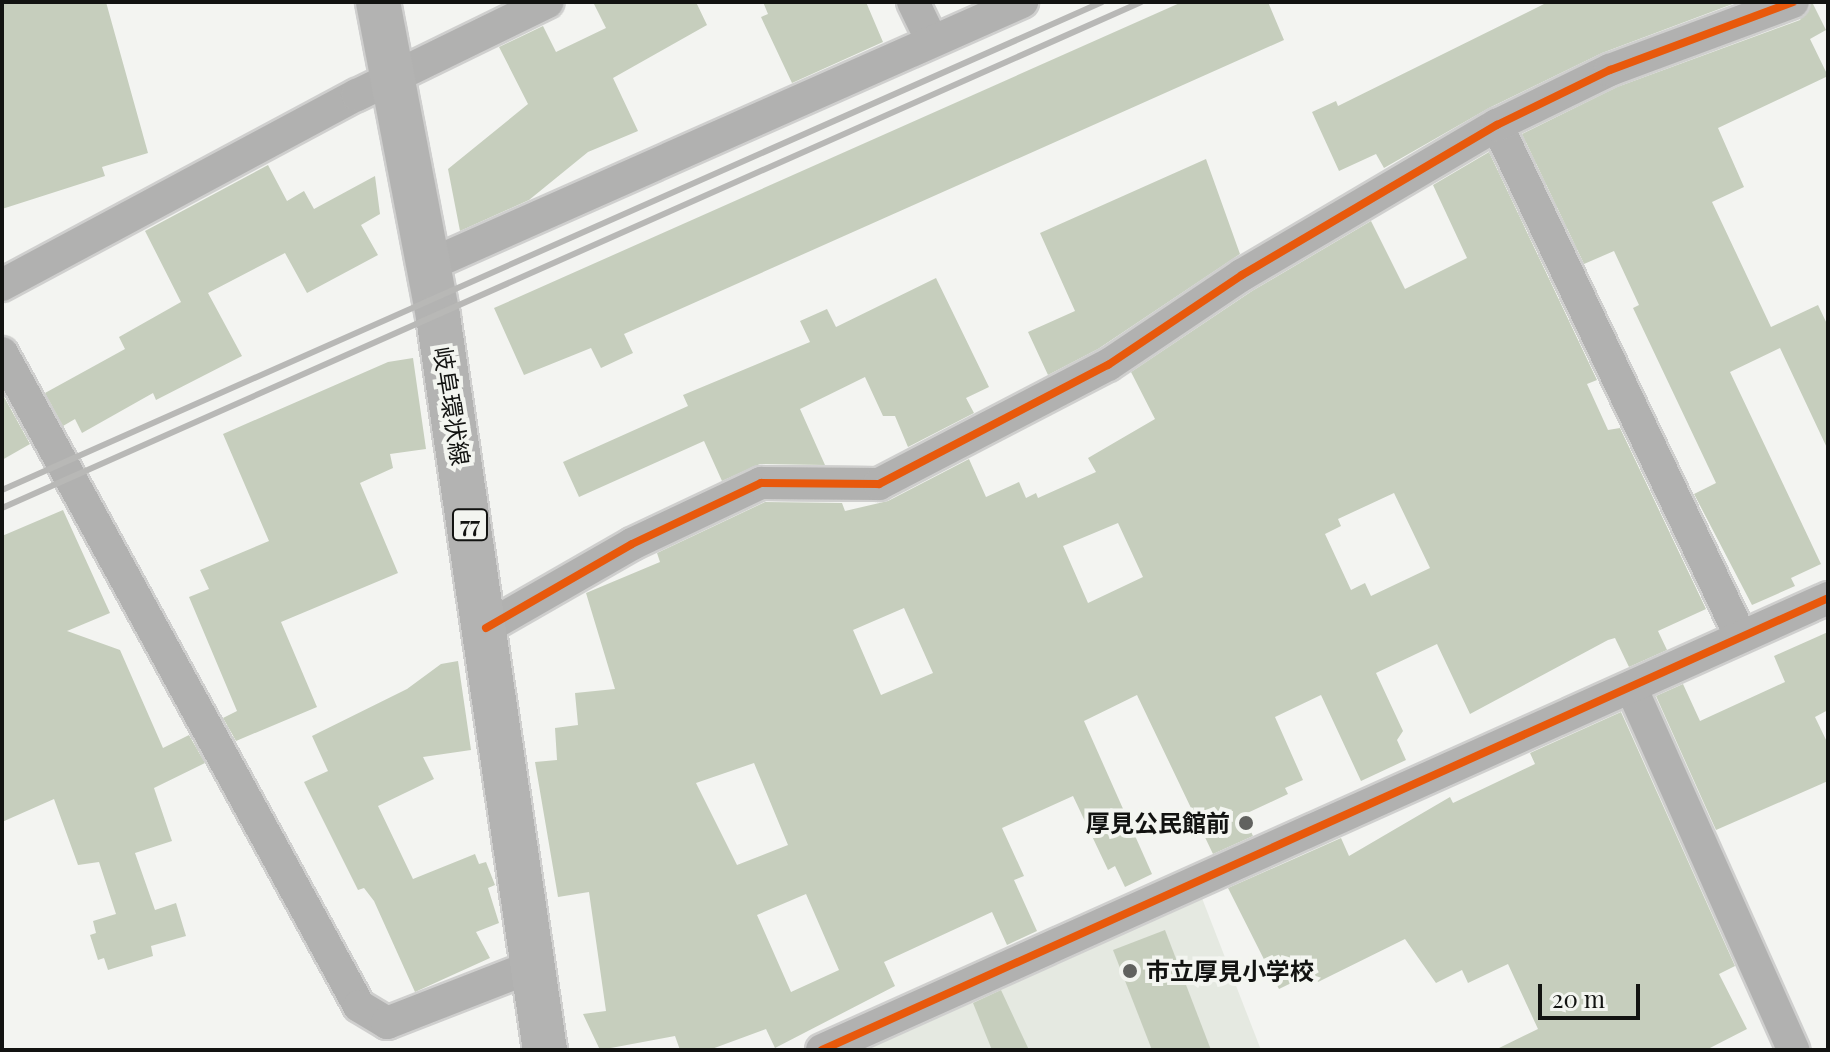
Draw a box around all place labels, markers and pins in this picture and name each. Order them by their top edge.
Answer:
place label: 厚見公民館前 [1086,809,1230,837]
marker: 厚見公民館前 [1237,814,1255,832]
place label: 市立厚見小学校 [1146,957,1314,985]
marker: 市立厚見小学校 [1121,962,1139,980]

